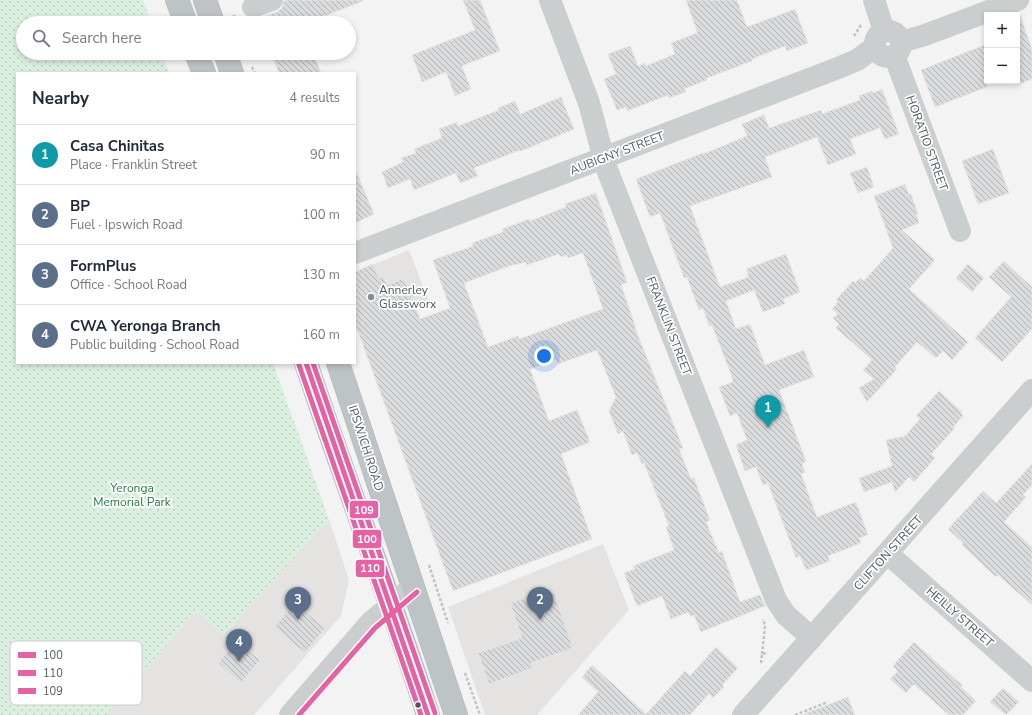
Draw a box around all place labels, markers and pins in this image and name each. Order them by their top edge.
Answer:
place label: Annerley Glassworx [379,282,437,312]
marker: Annerley Glassworx [366,292,376,302]
pin: 1 [755,395,781,428]
pin: 3 [285,587,311,620]
pin: 2 [527,587,553,620]
pin: 4 [226,629,252,662]
unlabelled marker [413,700,423,710]

